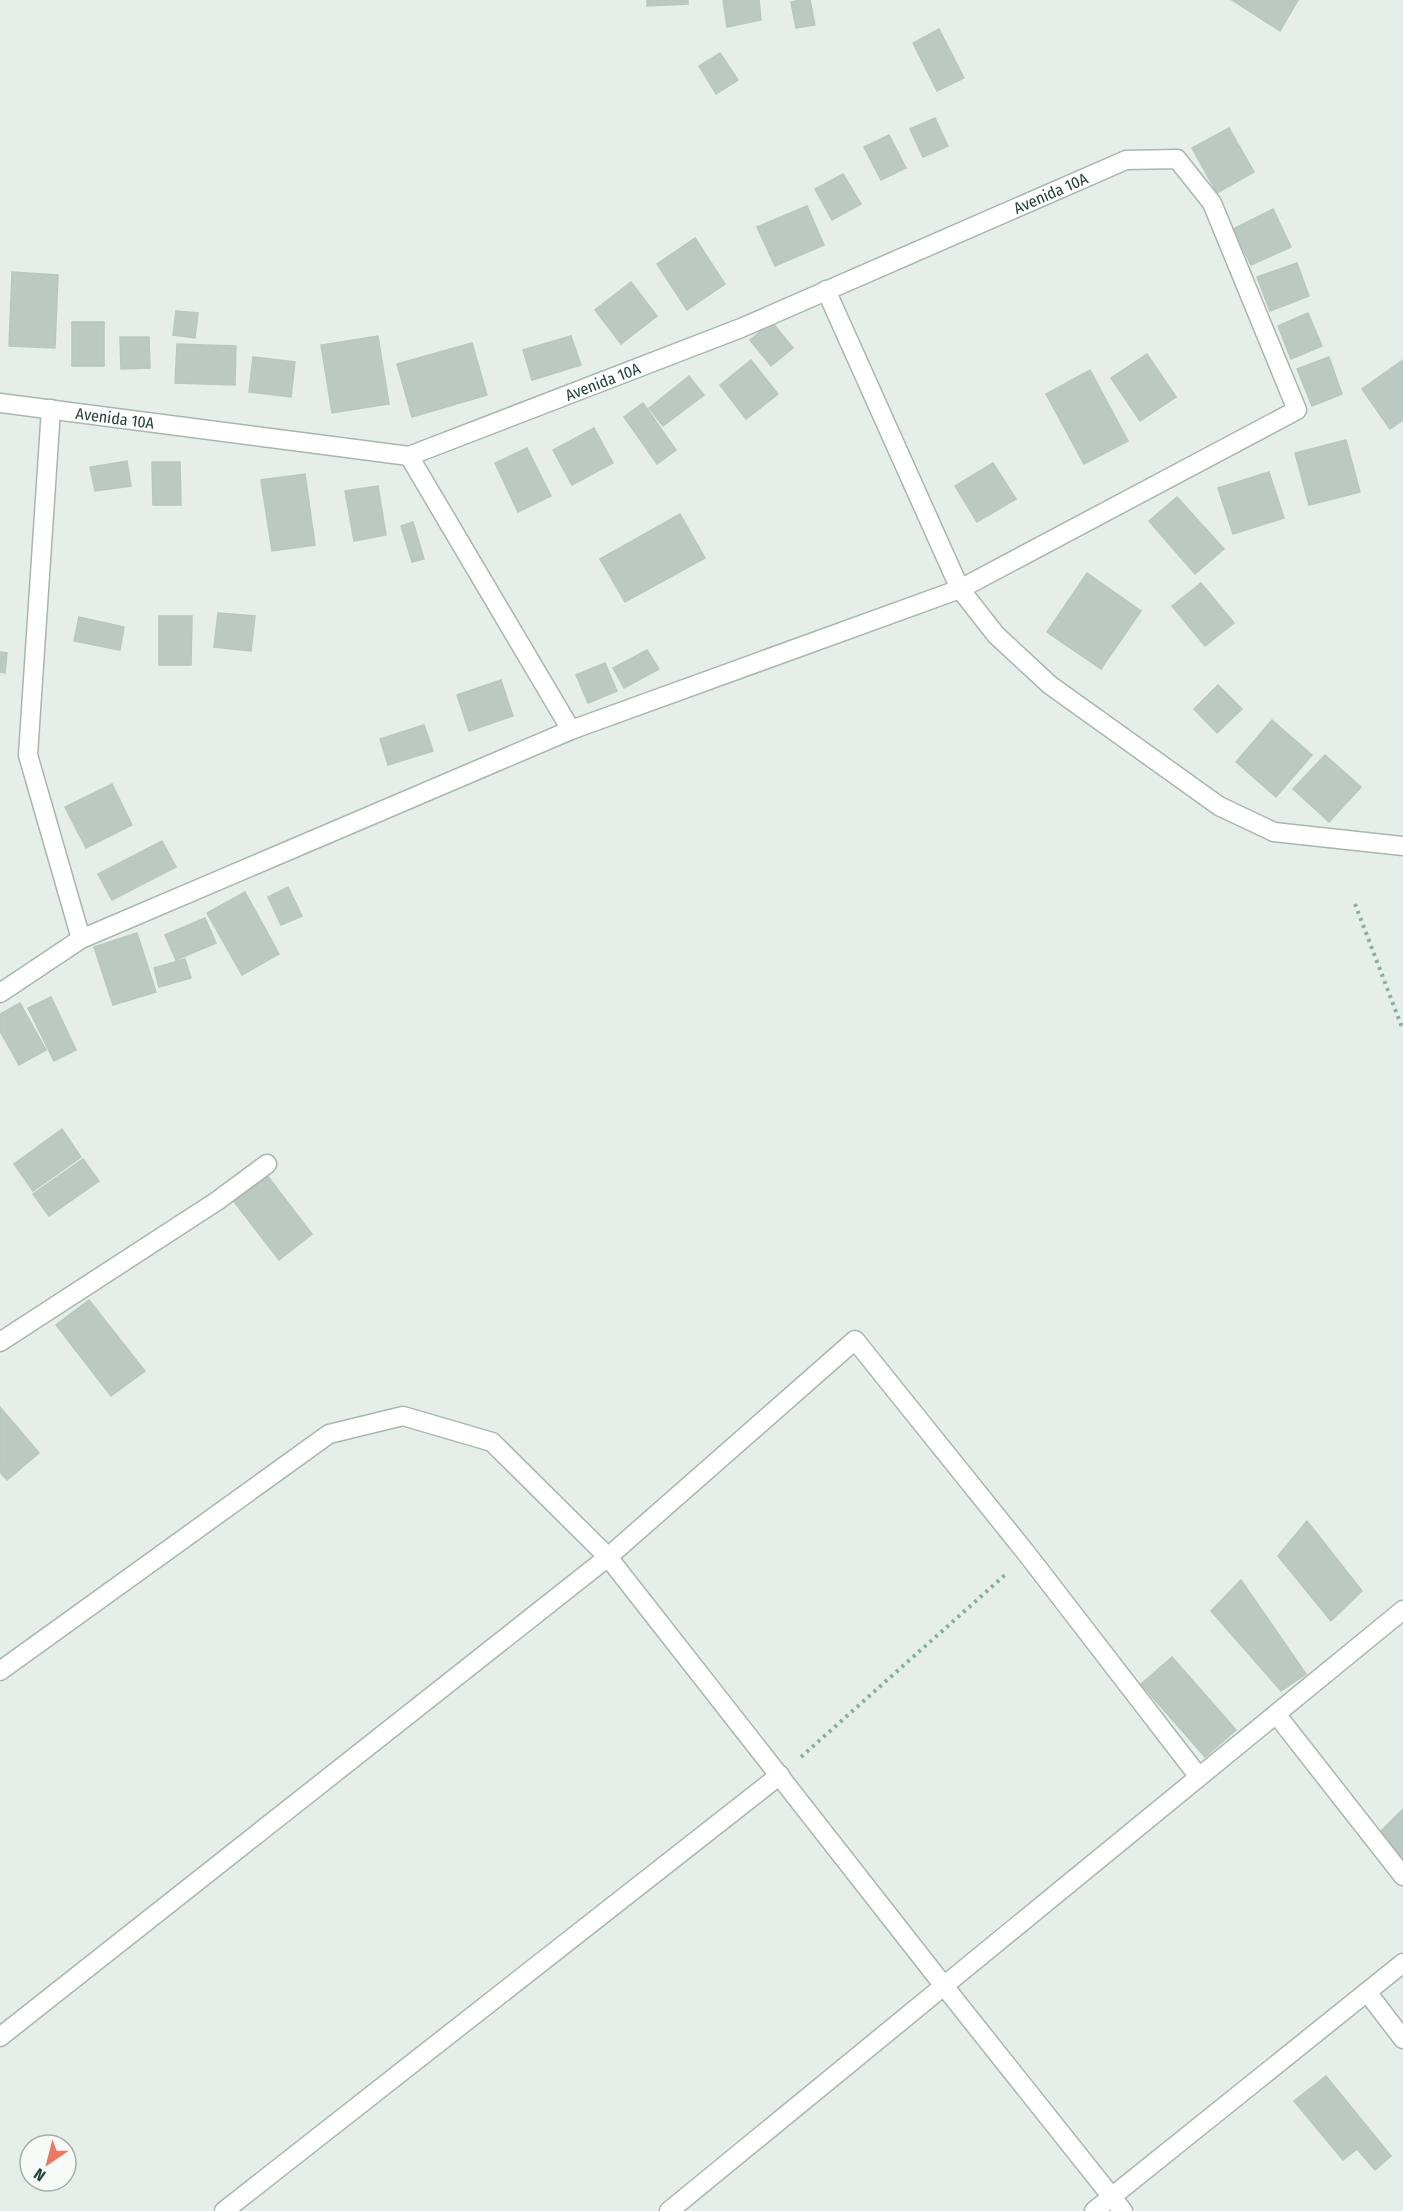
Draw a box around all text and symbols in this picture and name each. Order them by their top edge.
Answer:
street label: Avenida 10A [1011,169,1091,218]
street label: Avenida 10A [563,358,644,405]
street label: Avenida 10A [75,404,156,433]
north arrow [18,2133,78,2193]
text: N [30,2164,49,2185]

